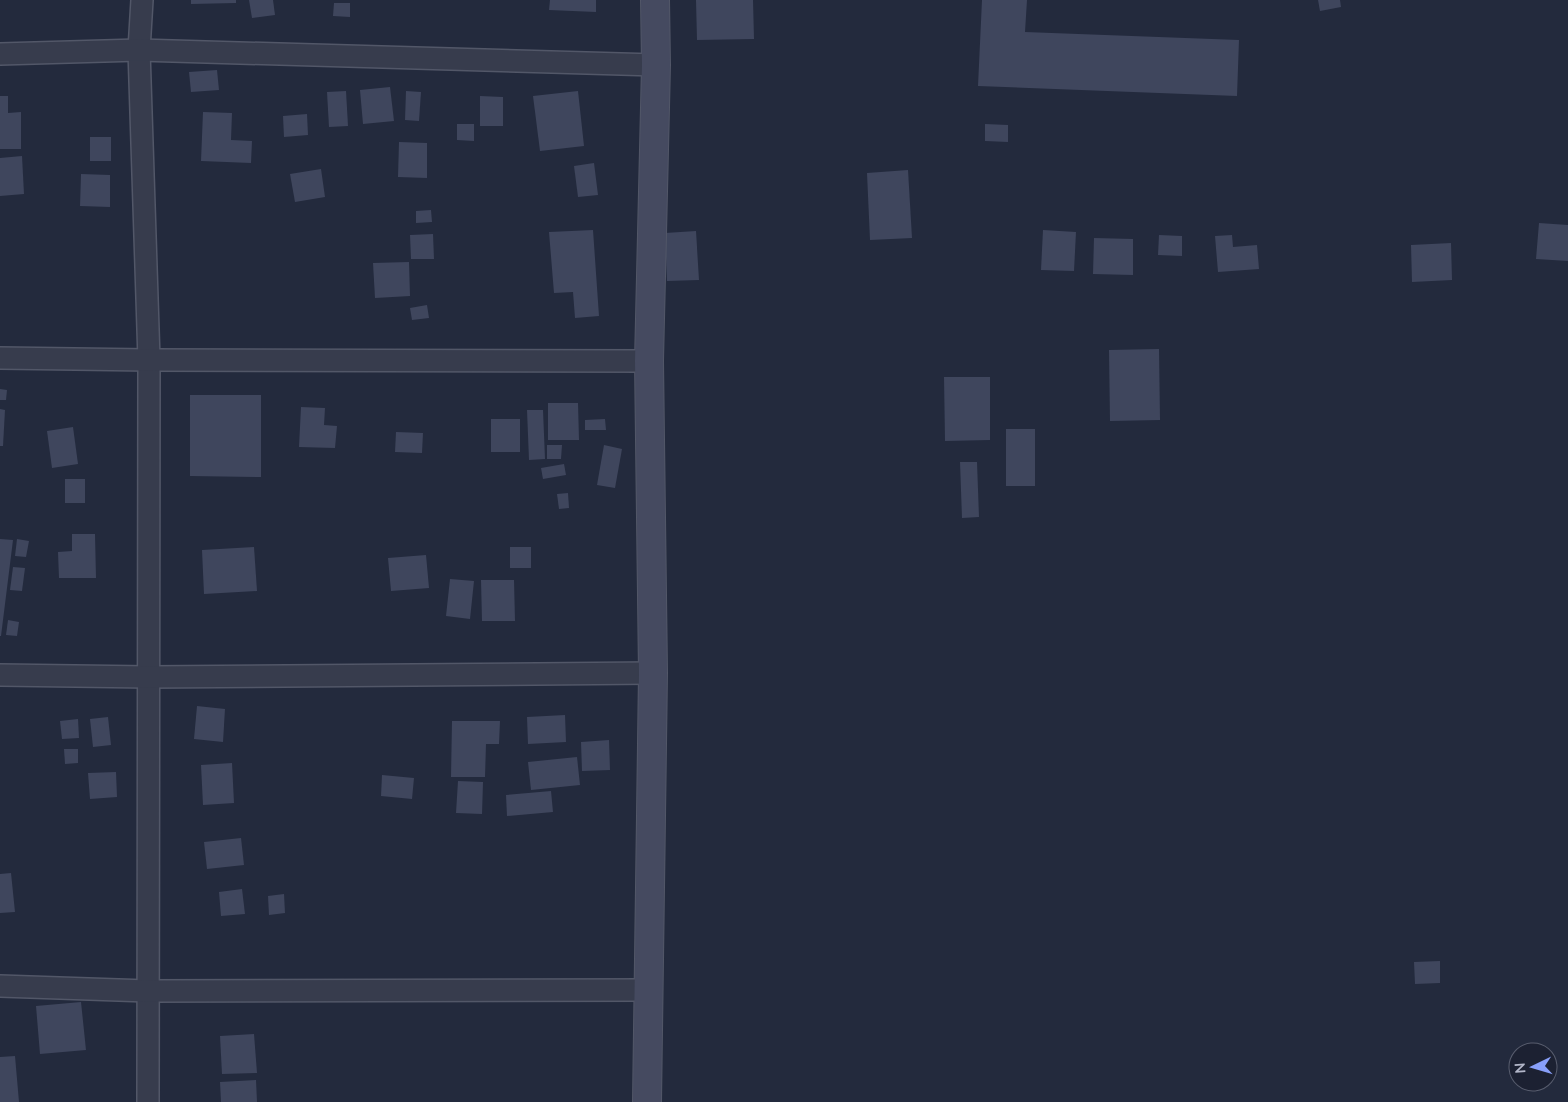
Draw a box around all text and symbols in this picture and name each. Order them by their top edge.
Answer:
north arrow [1508,1042,1558,1092]
text: N [1511,1062,1528,1074]

